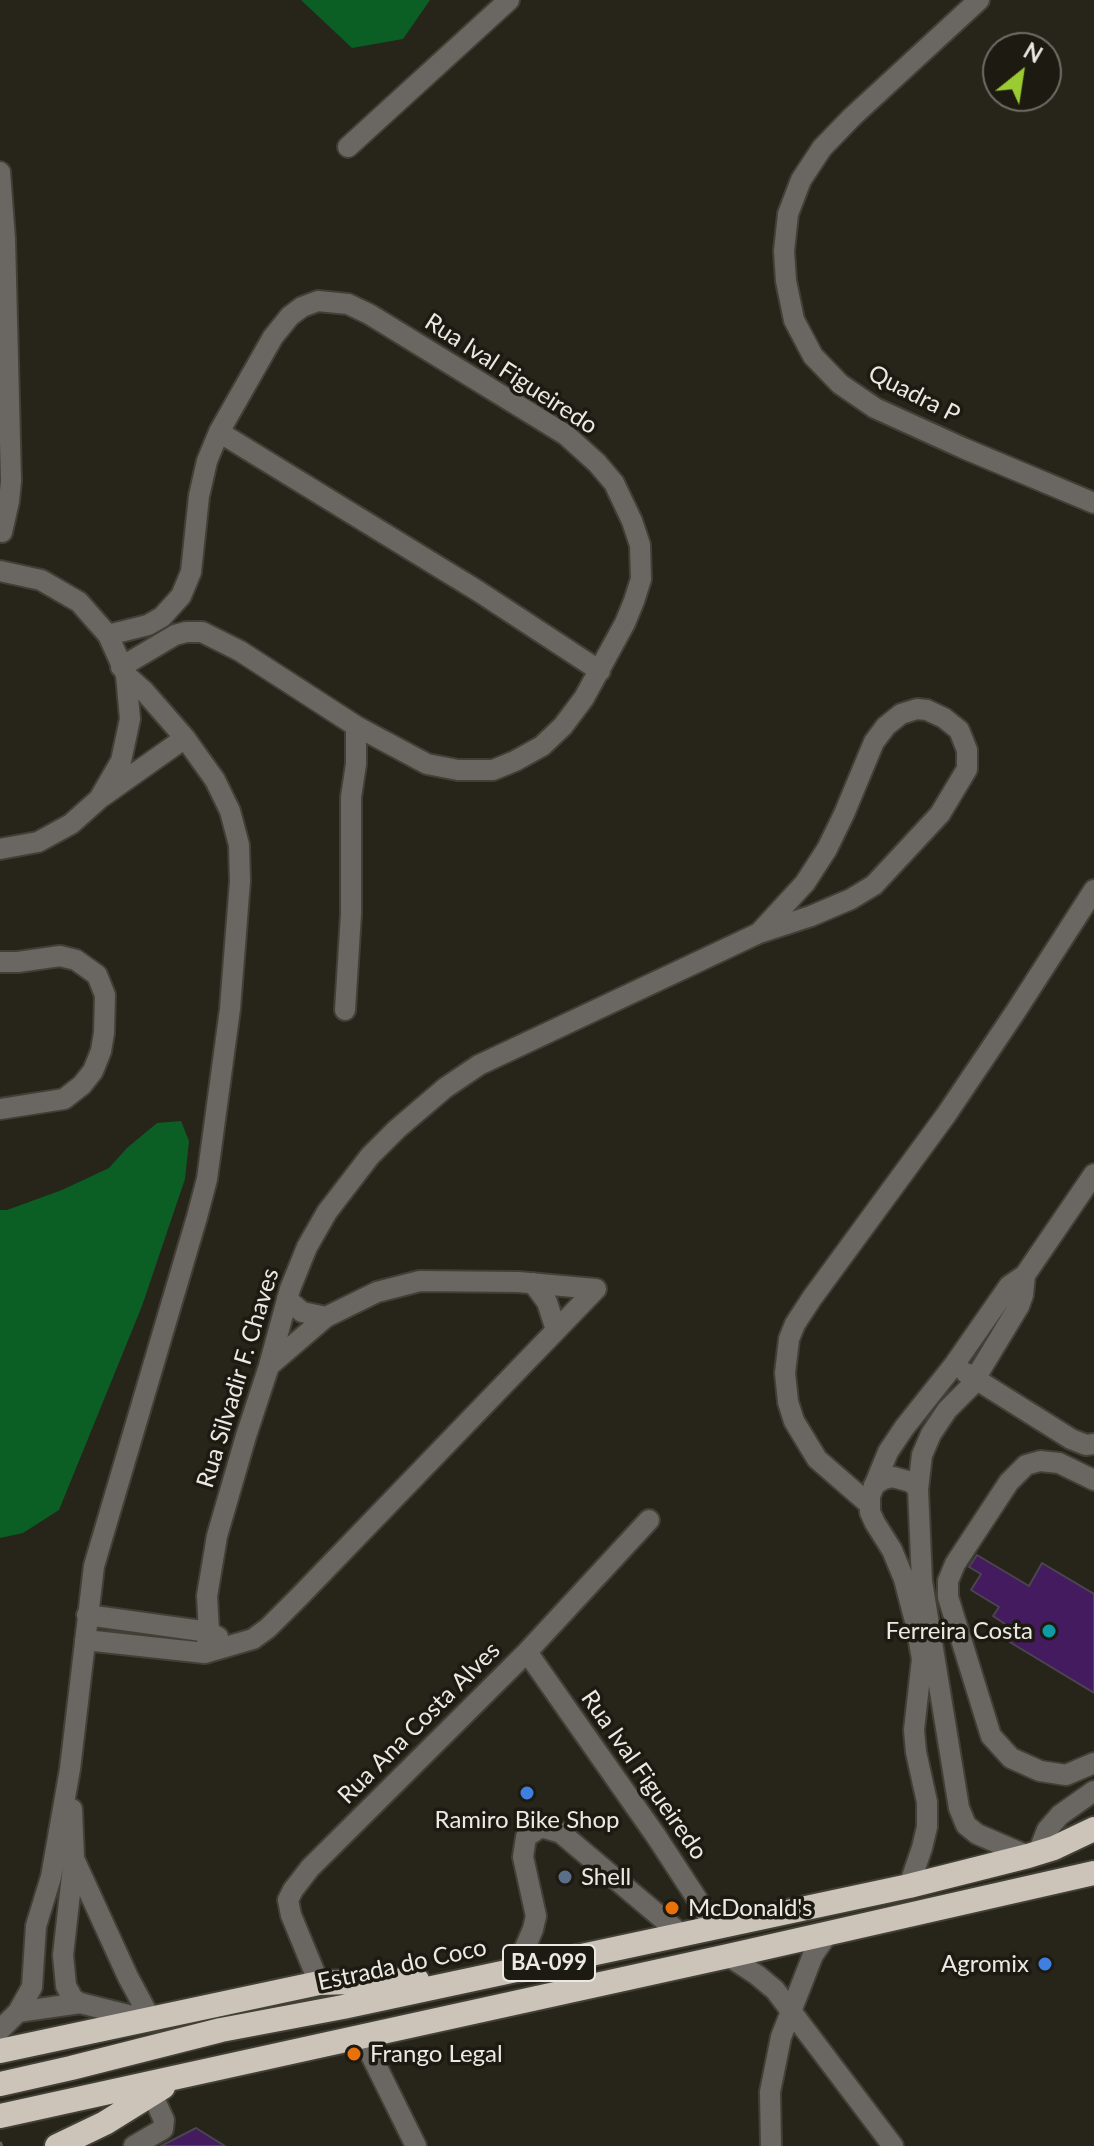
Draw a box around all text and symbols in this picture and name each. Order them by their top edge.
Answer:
north arrow [982,32,1062,112]
text: N [1019,37,1047,68]
street label: Rua Ival Figueiredo [419,308,603,440]
street label: Quadra P [863,359,965,429]
street label: Rua Silvadir F. Chaves [191,1265,285,1491]
place label: Ferreira Costa [885,1617,1033,1645]
marker: Ferreira Costa [1040,1622,1058,1640]
street label: Rua Ana Costa Alves [332,1636,506,1810]
street label: Rua Ival Figueiredo [575,1685,713,1865]
marker: Ramiro Bike Shop [518,1784,536,1802]
place label: Ramiro Bike Shop [435,1806,619,1834]
place label: Shell [581,1863,631,1891]
marker: Shell [556,1868,574,1886]
place label: McDonald's [688,1894,812,1922]
marker: McDonald's [663,1899,681,1917]
street label: Estrada do Coco [315,1933,489,1997]
road number: BA-099 [503,1945,595,1981]
place label: Agromix [941,1950,1029,1978]
marker: Agromix [1036,1955,1054,1973]
place label: Frango Legal [370,2040,503,2068]
marker: Frango Legal [345,2045,363,2063]

